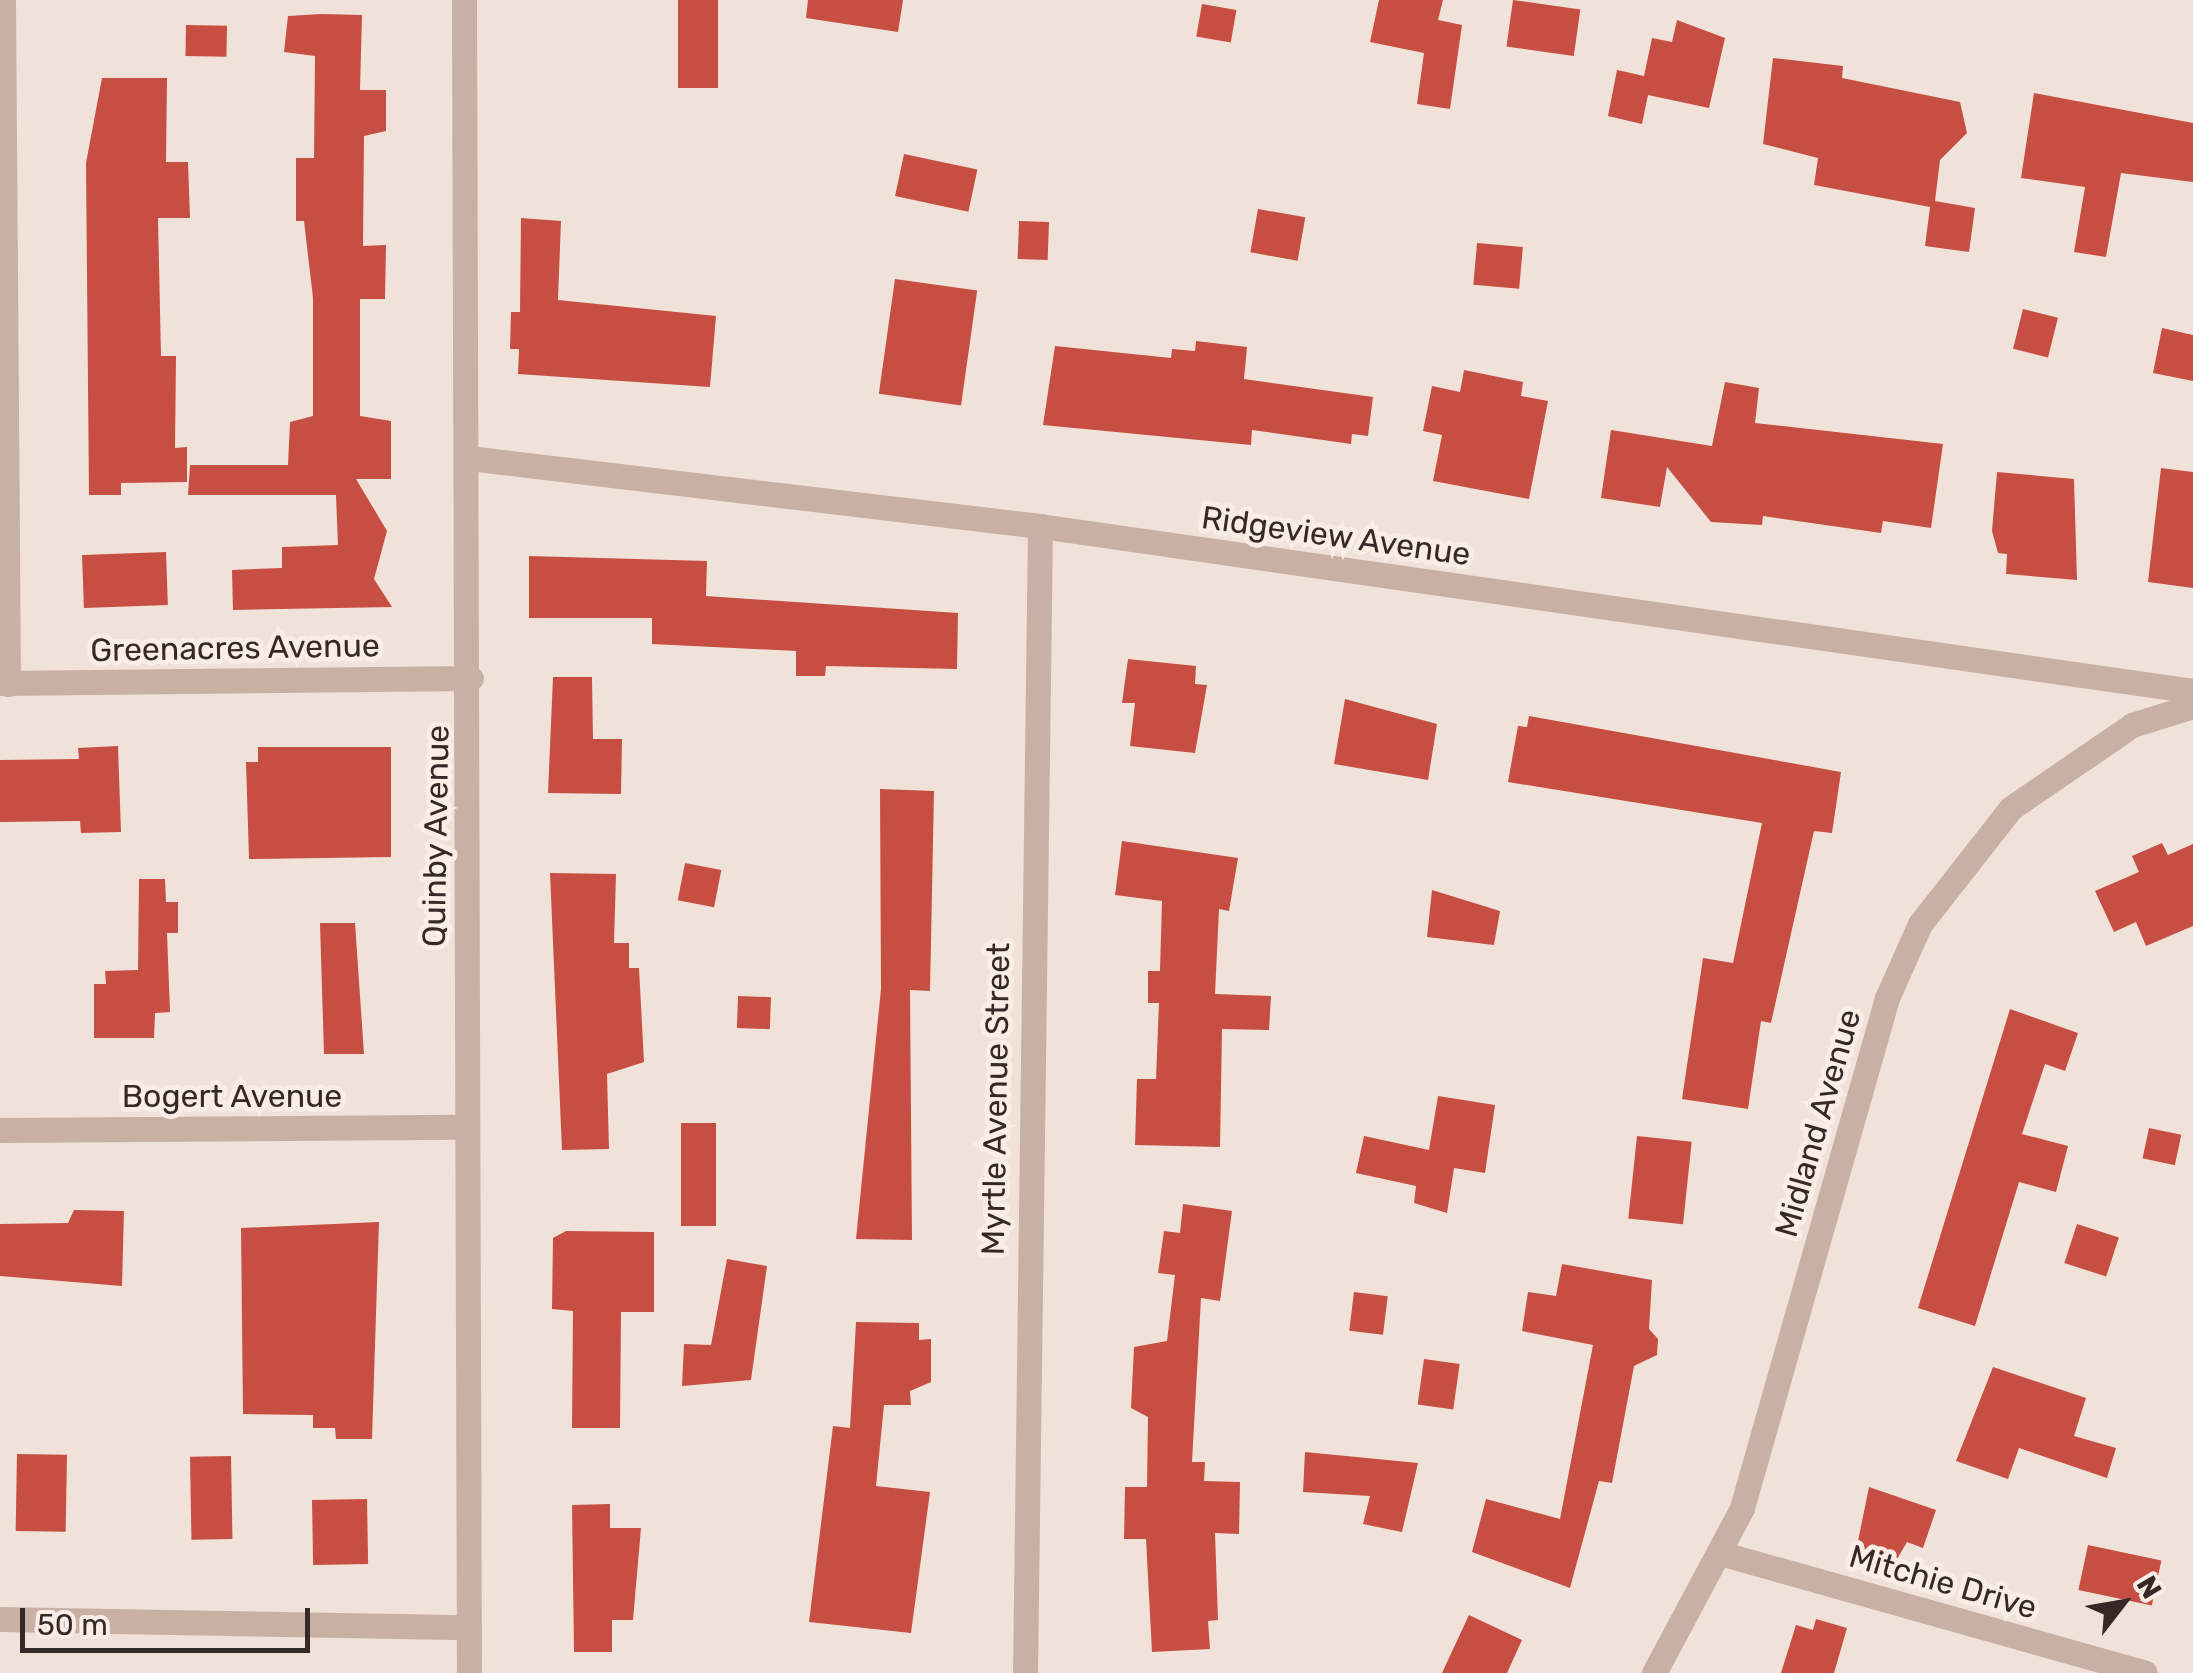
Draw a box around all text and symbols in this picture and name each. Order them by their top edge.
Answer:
street label: Ridgeview Avenue [1198,498,1474,574]
street label: Greenacres Avenue [90,626,380,670]
street label: Quinby Avenue [415,724,457,948]
street label: Myrtle Avenue Street [974,942,1018,1256]
street label: Midland Avenue [1767,1004,1869,1242]
street label: Bogert Avenue [121,1077,343,1115]
street label: Mitchie Drive [1845,1537,2041,1627]
north arrow [2073,1553,2173,1653]
text: N [2130,1570,2168,1604]
scale bar [25,1588,315,1650]
text: 50 m [37,1607,108,1643]

